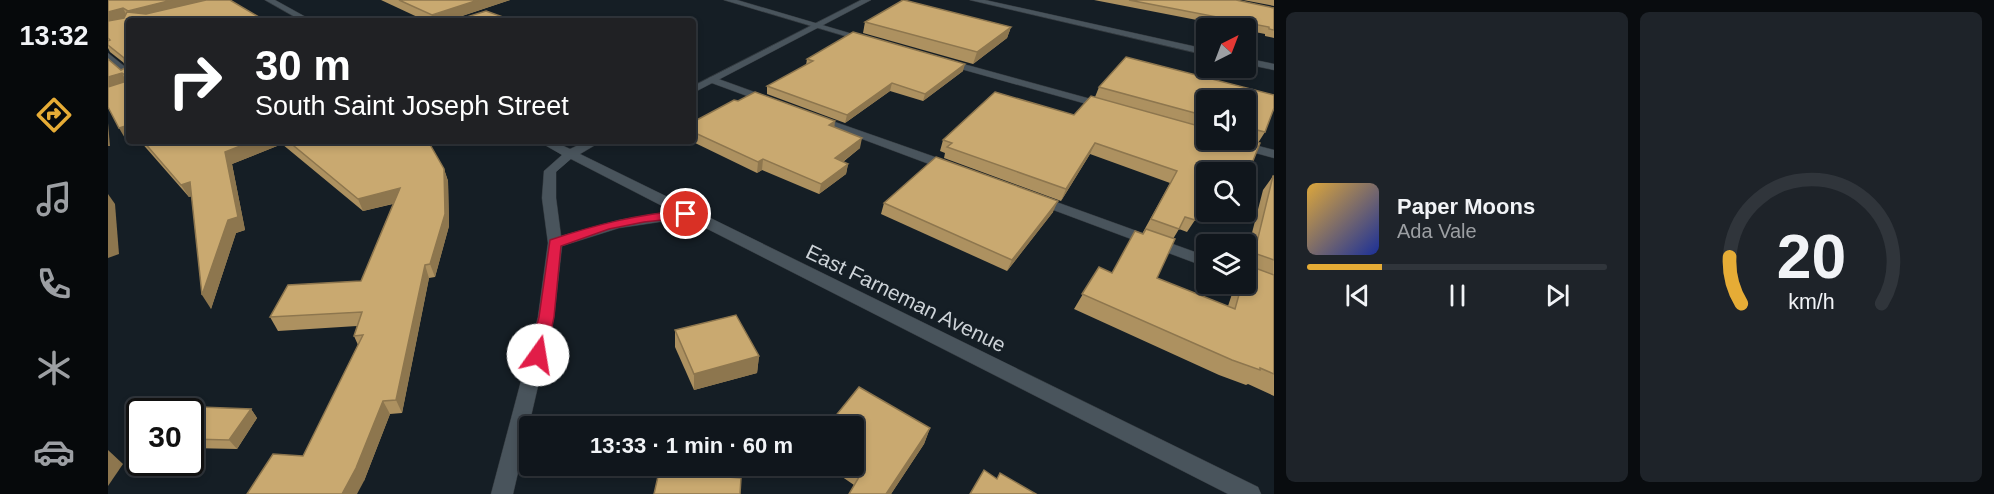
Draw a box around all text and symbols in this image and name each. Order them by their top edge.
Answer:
north arrow [1196,18,1256,78]
map controls [1196,18,1256,294]
text: 13:32 [19,21,89,51]
icon: right [156,42,234,120]
text: 30 m [255,42,351,89]
button: sound [1196,90,1256,150]
text: South Saint Joseph Street [255,91,569,121]
icon: directions [33,94,75,136]
button: search [1196,162,1256,222]
icon: music [33,178,75,220]
pin [660,188,711,239]
text: Paper Moons [1397,194,1535,219]
icon: arrive [669,197,702,230]
text: Ada Vale [1397,220,1477,242]
text: 20 [1776,222,1846,291]
button: layers [1196,234,1256,294]
street label: East Farneman Avenue [802,240,1010,356]
icon: phone [33,263,75,305]
icon: previous [1341,279,1374,312]
icon: pause [1441,279,1474,312]
icon: next [1541,279,1574,312]
text: km/h [1788,290,1834,314]
position arrow [506,323,570,387]
icon: climate [33,347,75,389]
speed limit sign: 30 [126,398,204,476]
icon: car [33,431,75,473]
text: 13:33 · 1 min · 60 m [590,433,793,458]

